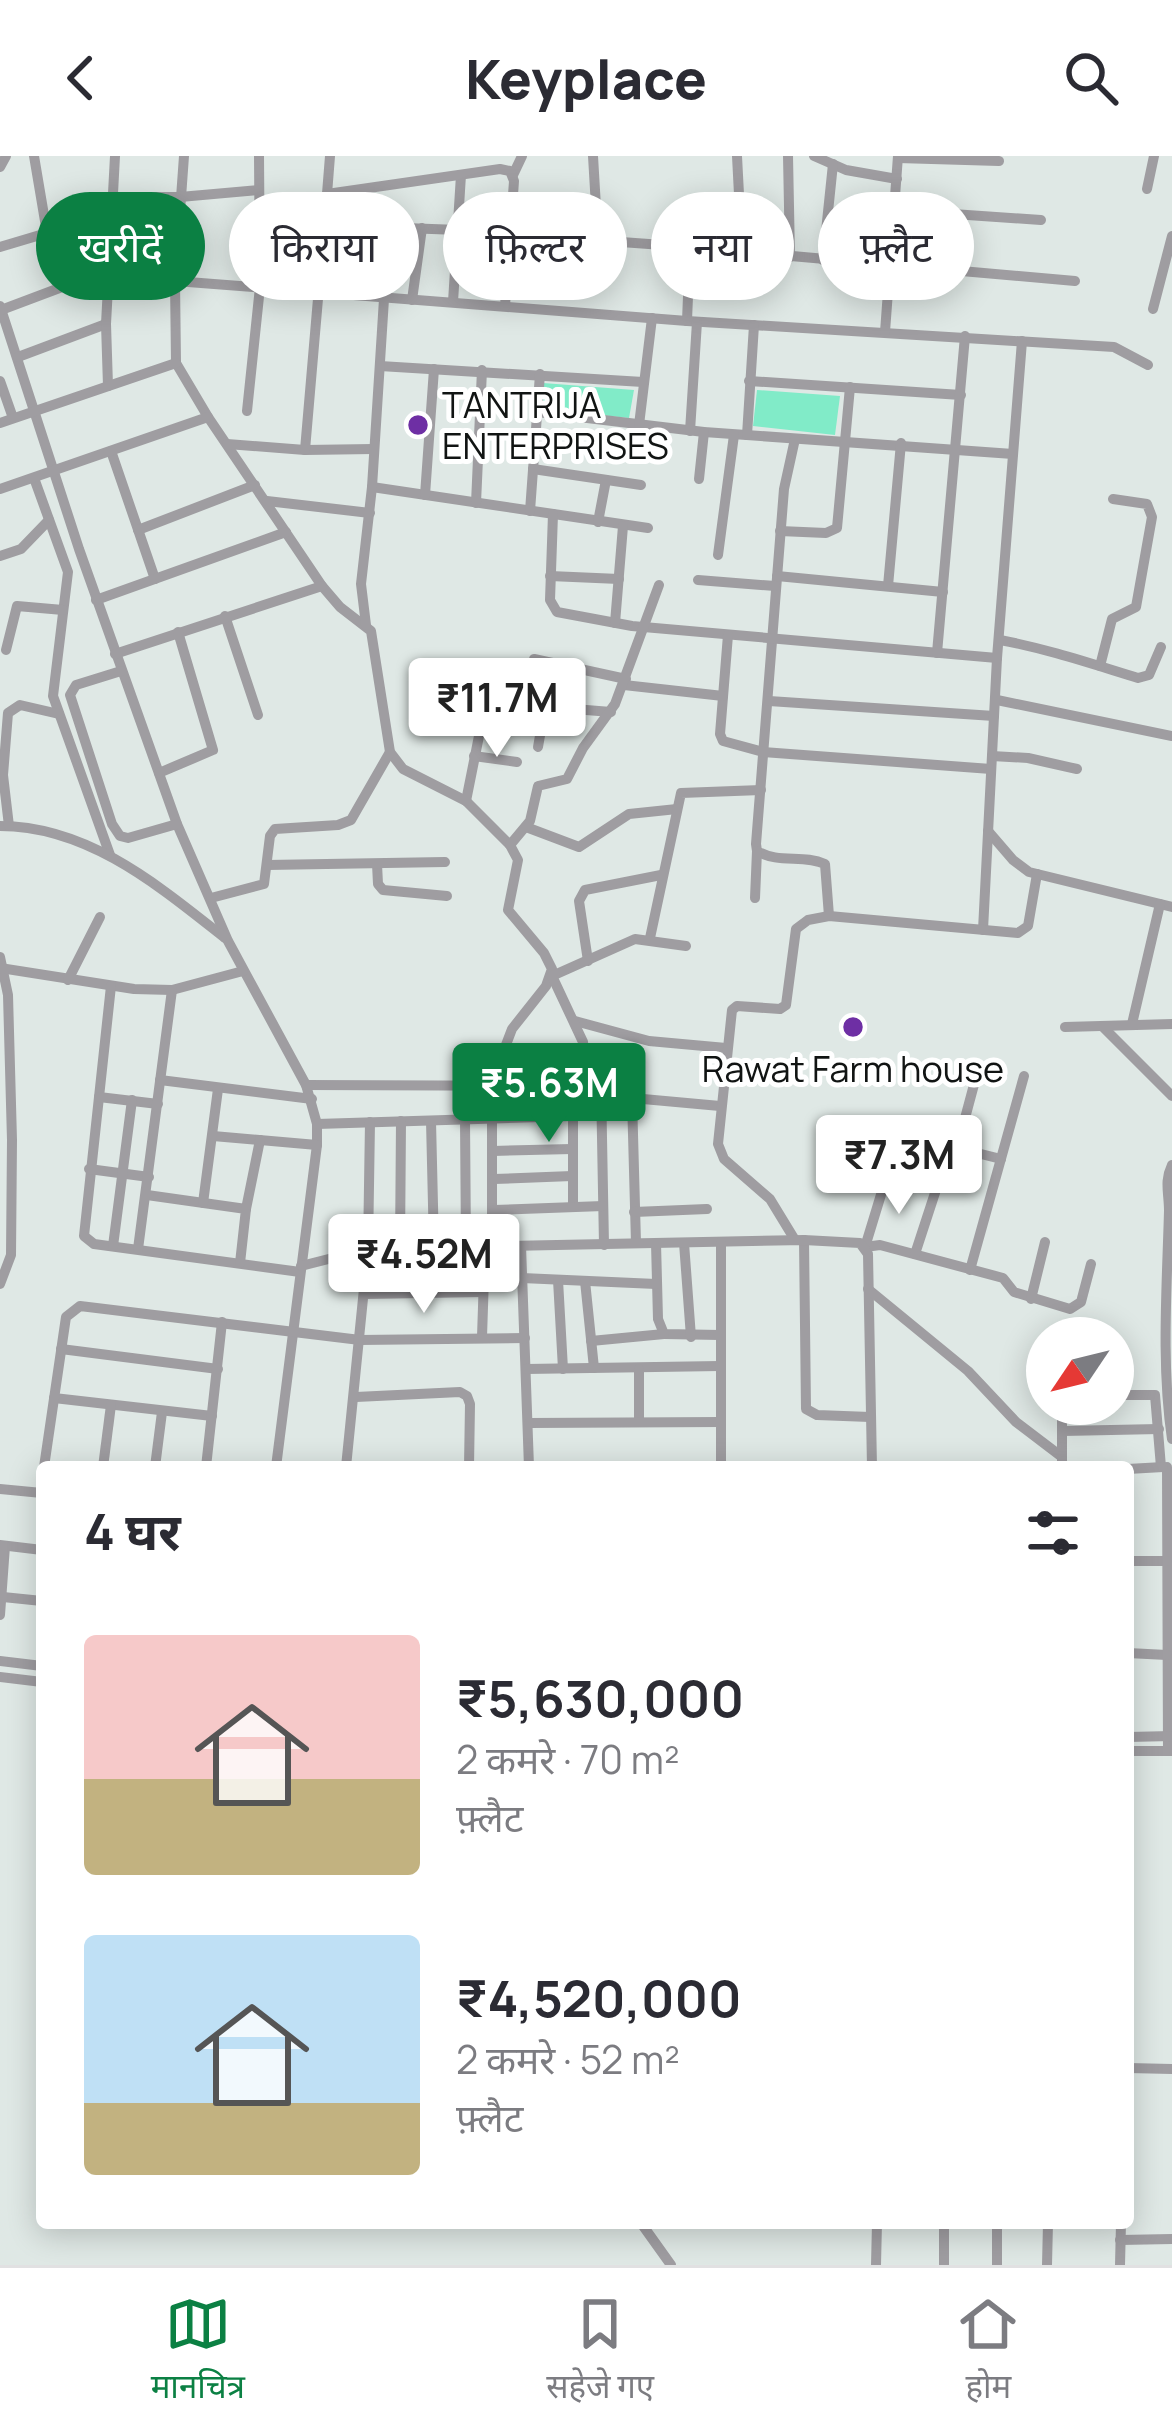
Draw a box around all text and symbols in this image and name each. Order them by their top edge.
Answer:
text: Keyplace [465,41,707,115]
icon: back [48,45,114,111]
icon: search [1058,45,1124,111]
chip: खरीदें [36,192,205,300]
chip: किराया [229,192,419,300]
chip: फ़िल्टर [443,192,627,300]
chip: नया [651,192,794,300]
chip: फ़्लैट [818,192,974,300]
place label: TANTRIJA ENTERPRISES [442,380,669,470]
marker: TANTRIJA ENTERPRISES [405,412,431,438]
pin: ₹11.7M [399,658,595,760]
text: ₹11.7M [436,670,558,724]
marker: Rawat Farm house [840,1014,866,1040]
pin: ₹5.63M [451,1043,647,1145]
place label: Rawat Farm house [702,1044,1004,1093]
text: ₹5.63M [479,1055,619,1109]
pin: ₹7.3M [815,1115,983,1217]
text: ₹7.3M [843,1127,955,1181]
pin: ₹4.52M [326,1214,522,1316]
text: ₹4.52M [355,1226,493,1280]
north arrow [1026,1317,1134,1425]
map controls [1026,1317,1134,1425]
text: 4 घर [84,1496,181,1565]
icon: filters [1020,1500,1086,1566]
text: ₹5,630,000 [456,1663,744,1732]
icon: home [180,1683,324,1827]
text: 2 कमरे · 70 m² [456,1732,680,1786]
text: फ़्लैट [456,1790,523,1844]
text: ₹4,520,000 [456,1963,742,2032]
icon: home [180,1983,324,2127]
text: 2 कमरे · 52 m² [456,2032,680,2086]
text: फ़्लैट [456,2090,523,2144]
tab: मानचित्र [151,2291,245,2411]
tab: सहेजे गए [546,2291,654,2411]
tab: होम [955,2291,1021,2411]

